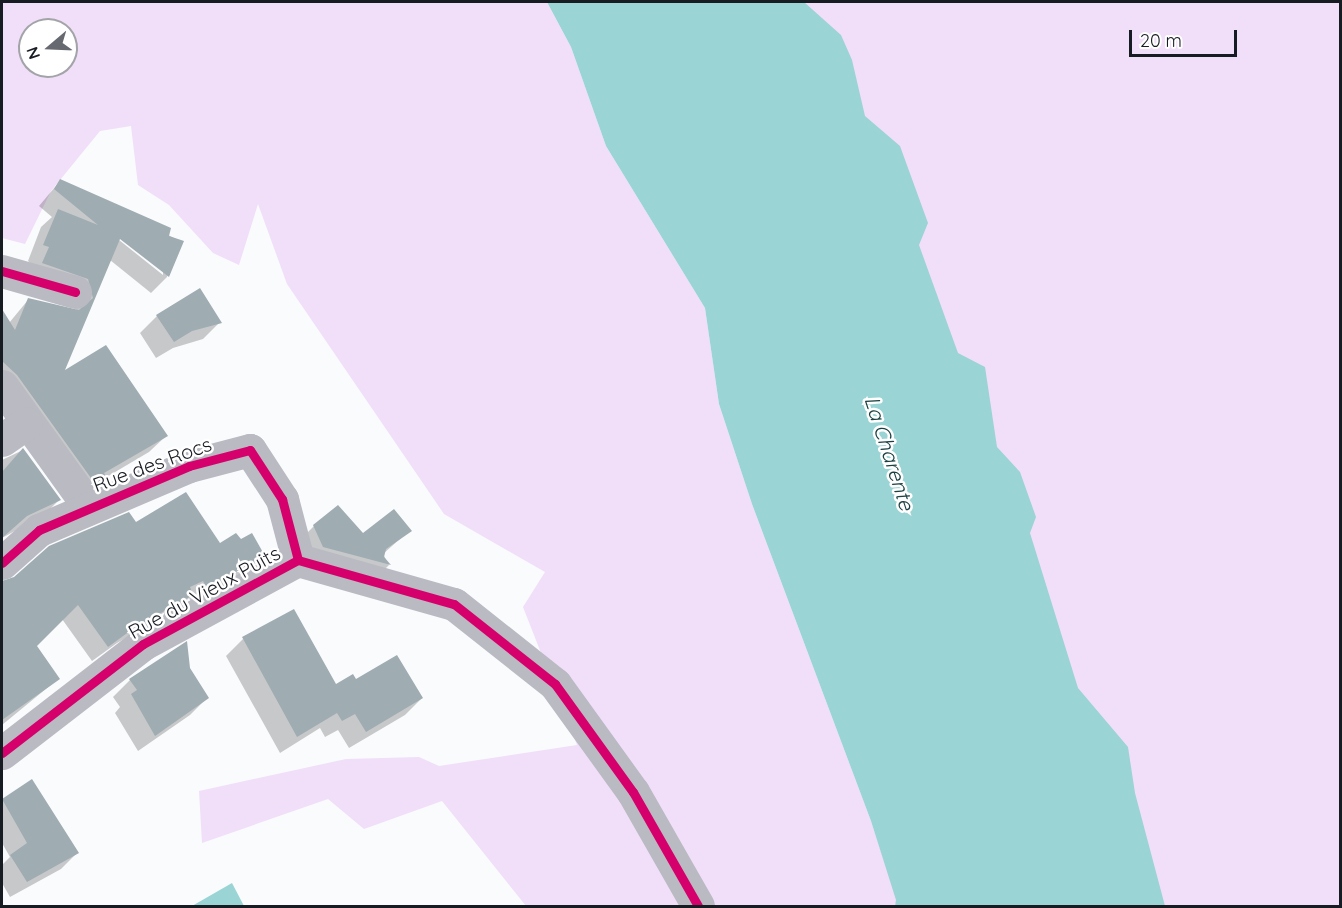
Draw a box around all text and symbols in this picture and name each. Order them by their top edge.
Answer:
north arrow [18,18,78,78]
scale bar [1132,18,1240,56]
text: 20 m [1140,29,1182,52]
text: N [22,44,44,62]
water label: La Charente [860,393,920,513]
street label: Rue des Rocs [89,431,215,497]
street label: Rue du Vieux Puits [124,540,284,644]

